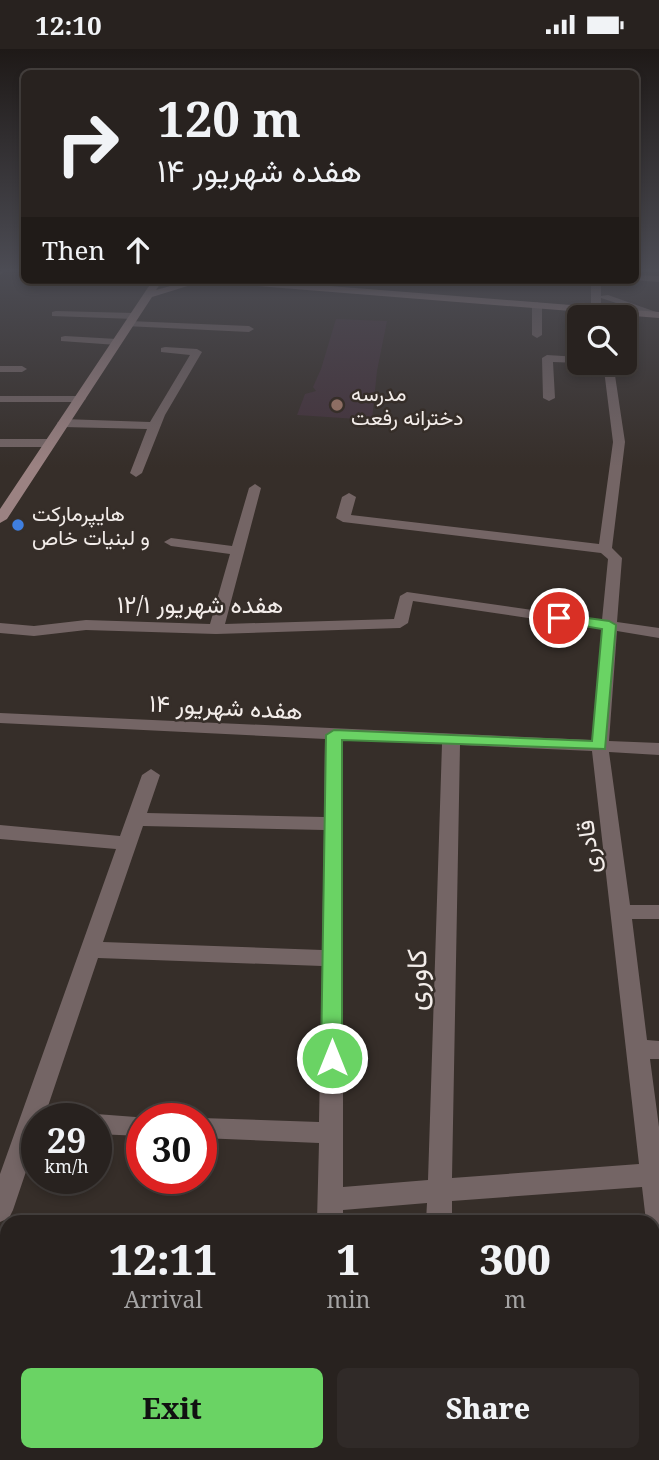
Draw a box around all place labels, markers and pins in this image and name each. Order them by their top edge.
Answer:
place label: مدرسه دخترانه رفعت [351,379,463,431]
marker: مدرسه دخترانه رفعت [329,397,345,413]
place label: هایپرمارکت و لبنیات خاص [32,499,150,551]
marker: هایپرمارکت و لبنیات خاص [10,517,26,533]
pin [529,588,589,648]

